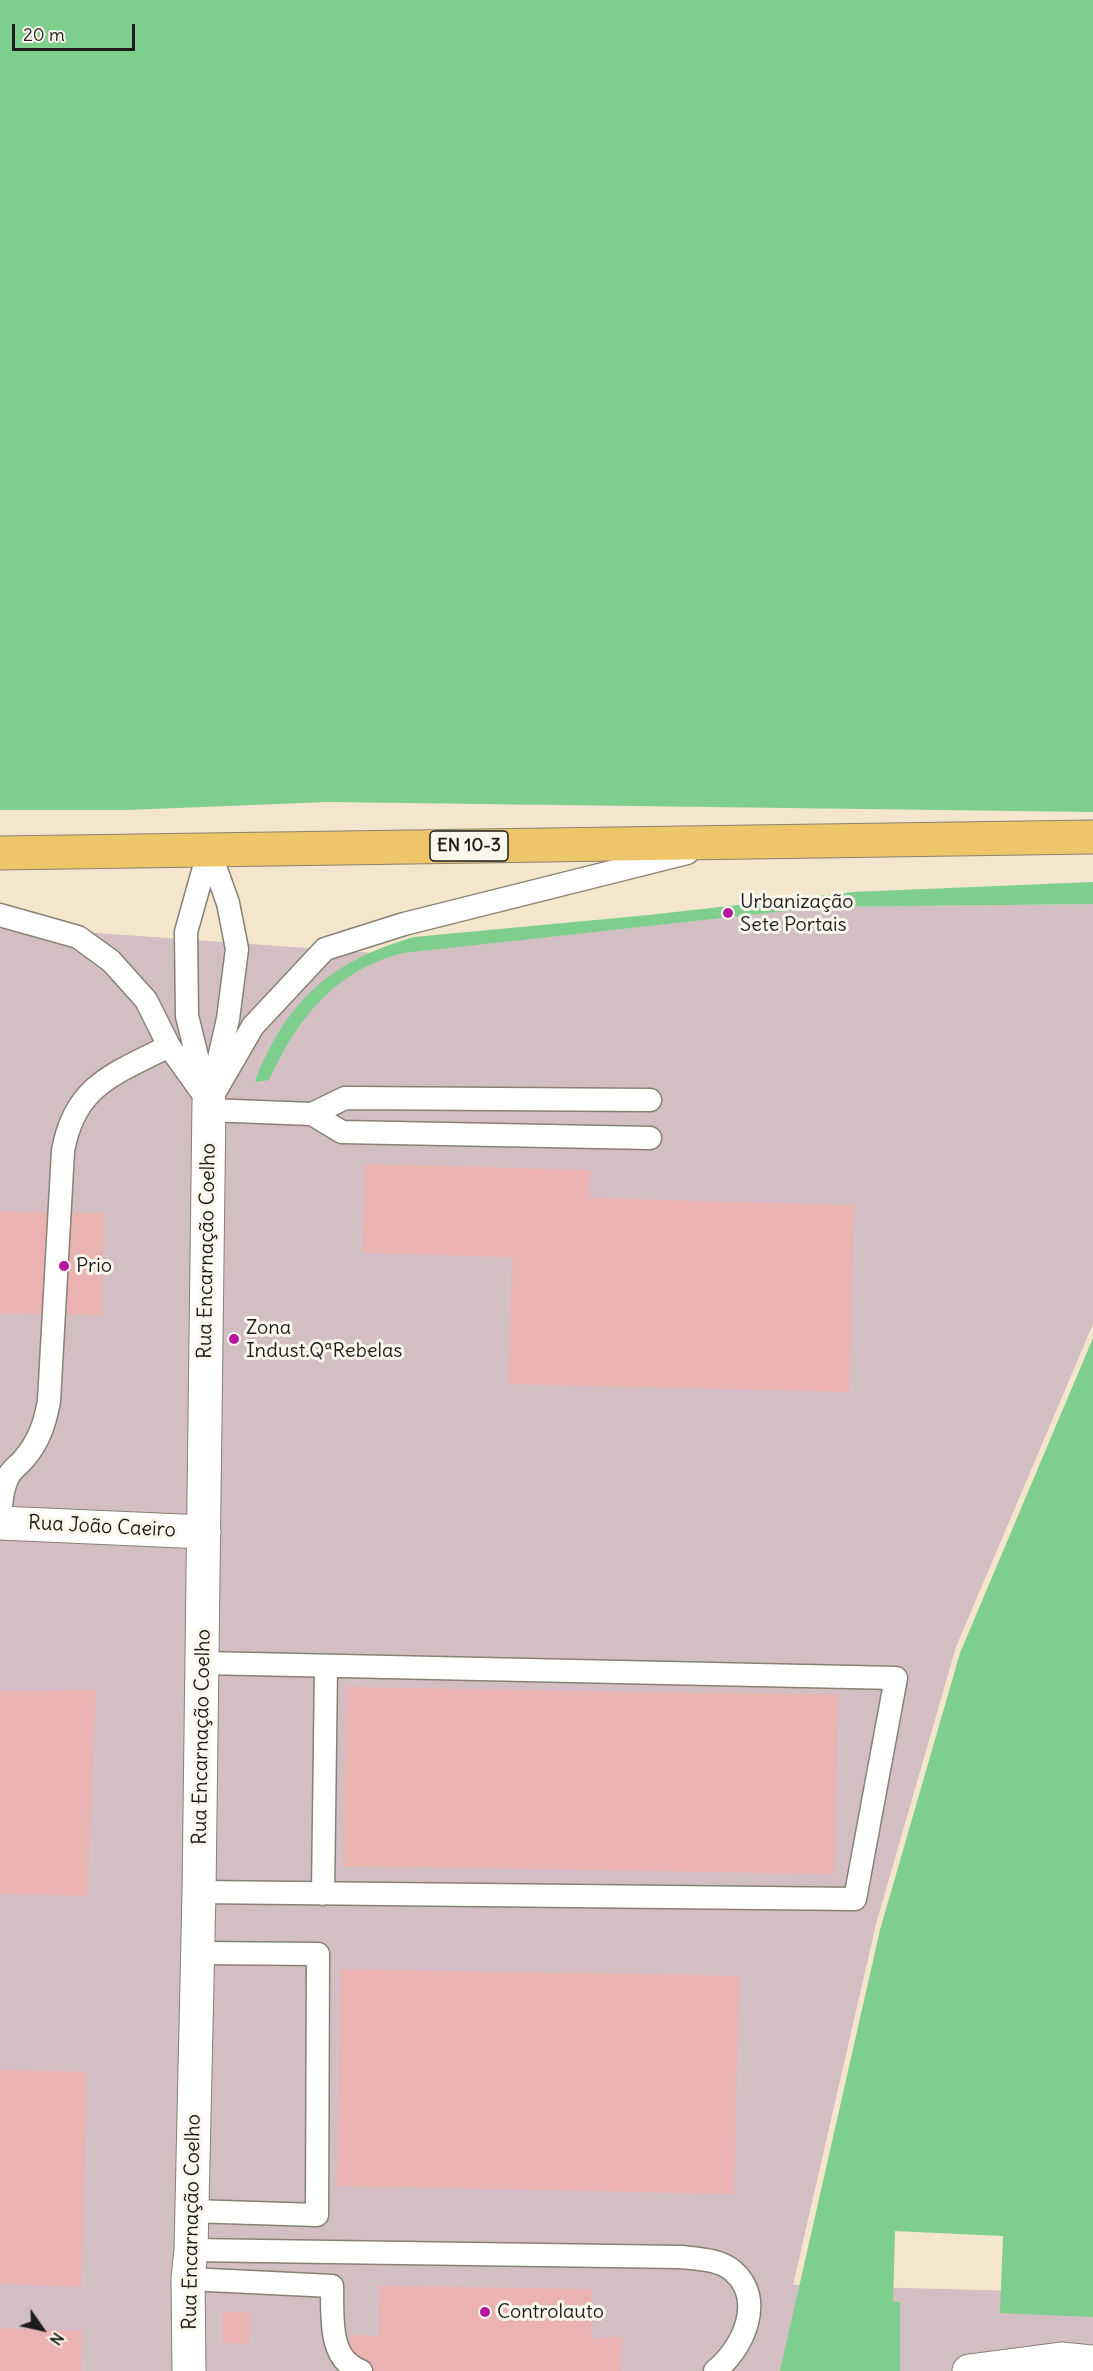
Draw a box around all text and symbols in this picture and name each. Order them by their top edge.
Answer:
scale bar [15,12,138,50]
text: 20 m [23,23,65,46]
road number: EN 10-3 [430,831,508,861]
place label: Urbanização Sete Portais [740,890,853,937]
marker: Urbanização Sete Portais [721,906,735,920]
street label: Rua Encarnação Coelho [193,1143,221,1359]
place label: Prio [76,1254,112,1278]
marker: Prio [57,1259,71,1273]
place label: Zona Indust.QªRebelas [246,1316,402,1363]
marker: Zona Indust.QªRebelas [227,1332,241,1346]
street label: Rua João Caeiro [28,1511,176,1543]
street label: Rua Encarnação Coelho [188,1629,216,1845]
street label: Rua Encarnação Coelho [178,2114,206,2330]
north arrow [12,2299,72,2359]
place label: Controlauto [497,2300,604,2324]
marker: Controlauto [478,2305,492,2319]
text: N [46,2329,68,2349]

